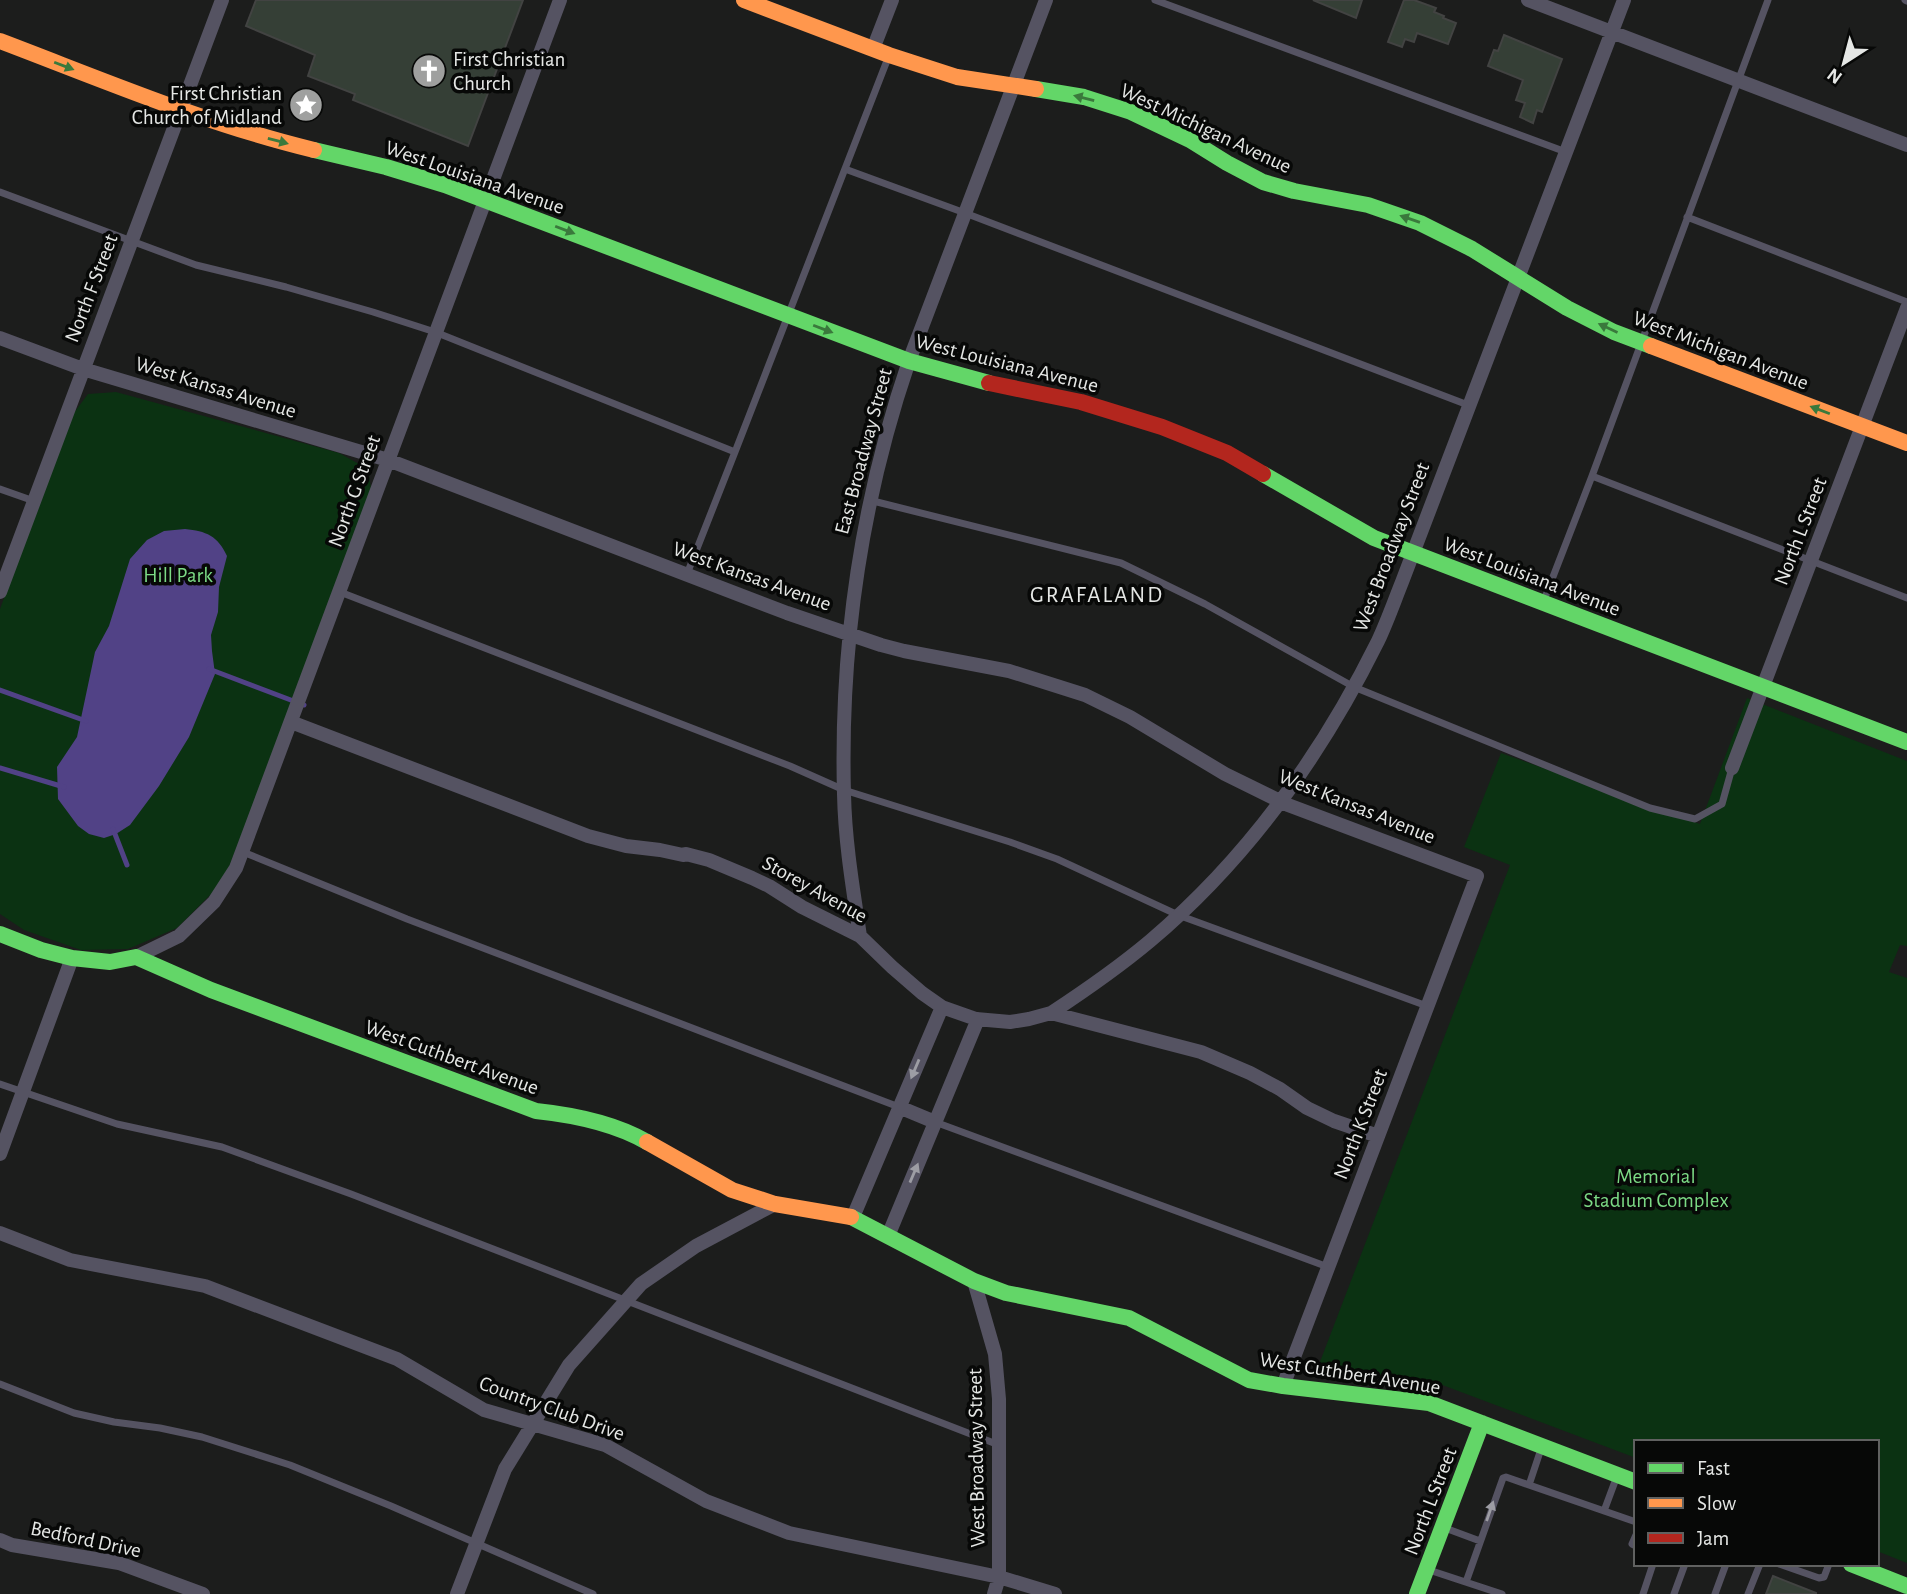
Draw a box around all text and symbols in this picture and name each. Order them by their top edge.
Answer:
north arrow [1809,28,1879,98]
place label: First Christian Church [453,49,565,94]
church icon: First Christian Church [410,52,448,90]
one-way arrow [53,60,74,71]
text: N [1824,64,1846,87]
street label: West Michigan Avenue [1117,80,1295,177]
place label: First Christian Church of Midland [132,83,282,128]
place icon: First Christian Church of Midland [287,86,325,124]
one-way arrow [1073,92,1095,103]
one-way arrow [267,136,289,147]
street label: West Louisiana Avenue [383,137,567,218]
one-way arrow [1399,213,1420,224]
one-way arrow [555,225,576,236]
street label: North F Street [61,231,122,345]
street label: West Michigan Avenue [1630,307,1811,394]
one-way arrow [1598,322,1618,334]
one-way arrow [813,324,834,335]
street label: West Louisiana Avenue [913,331,1100,396]
street label: West Kansas Avenue [133,353,299,422]
street label: East Broadway Street [831,365,896,537]
one-way arrow [1810,405,1831,416]
street label: North G Street [325,432,385,550]
street label: West Broadway Street [1350,459,1433,635]
street label: North L Street [1770,474,1831,588]
street label: West Louisiana Avenue [1441,533,1623,620]
street label: West Kansas Avenue [670,538,834,615]
park label: Hill Park [143,565,213,586]
district label: GRAFALAND [1030,584,1164,607]
street label: West Kansas Avenue [1275,765,1438,847]
street label: Storey Avenue [759,852,871,927]
street label: West Cuthbert Avenue [362,1016,541,1099]
one-way arrow [910,1059,921,1080]
street label: North K Street [1330,1066,1391,1182]
one-way arrow [909,1162,920,1183]
park label: Memorial Stadium Complex [1583,1166,1729,1211]
street label: West Cuthbert Avenue [1258,1349,1442,1398]
street label: West Broadway Street [964,1368,989,1548]
street label: Country Club Drive [476,1372,627,1445]
legend [1634,1440,1879,1566]
street label: North L Street [1400,1444,1461,1558]
text: Fast [1697,1458,1730,1479]
text: Slow [1697,1493,1736,1514]
one-way arrow [1485,1501,1496,1522]
street label: Bedford Drive [29,1518,143,1561]
text: Jam [1697,1528,1729,1549]

